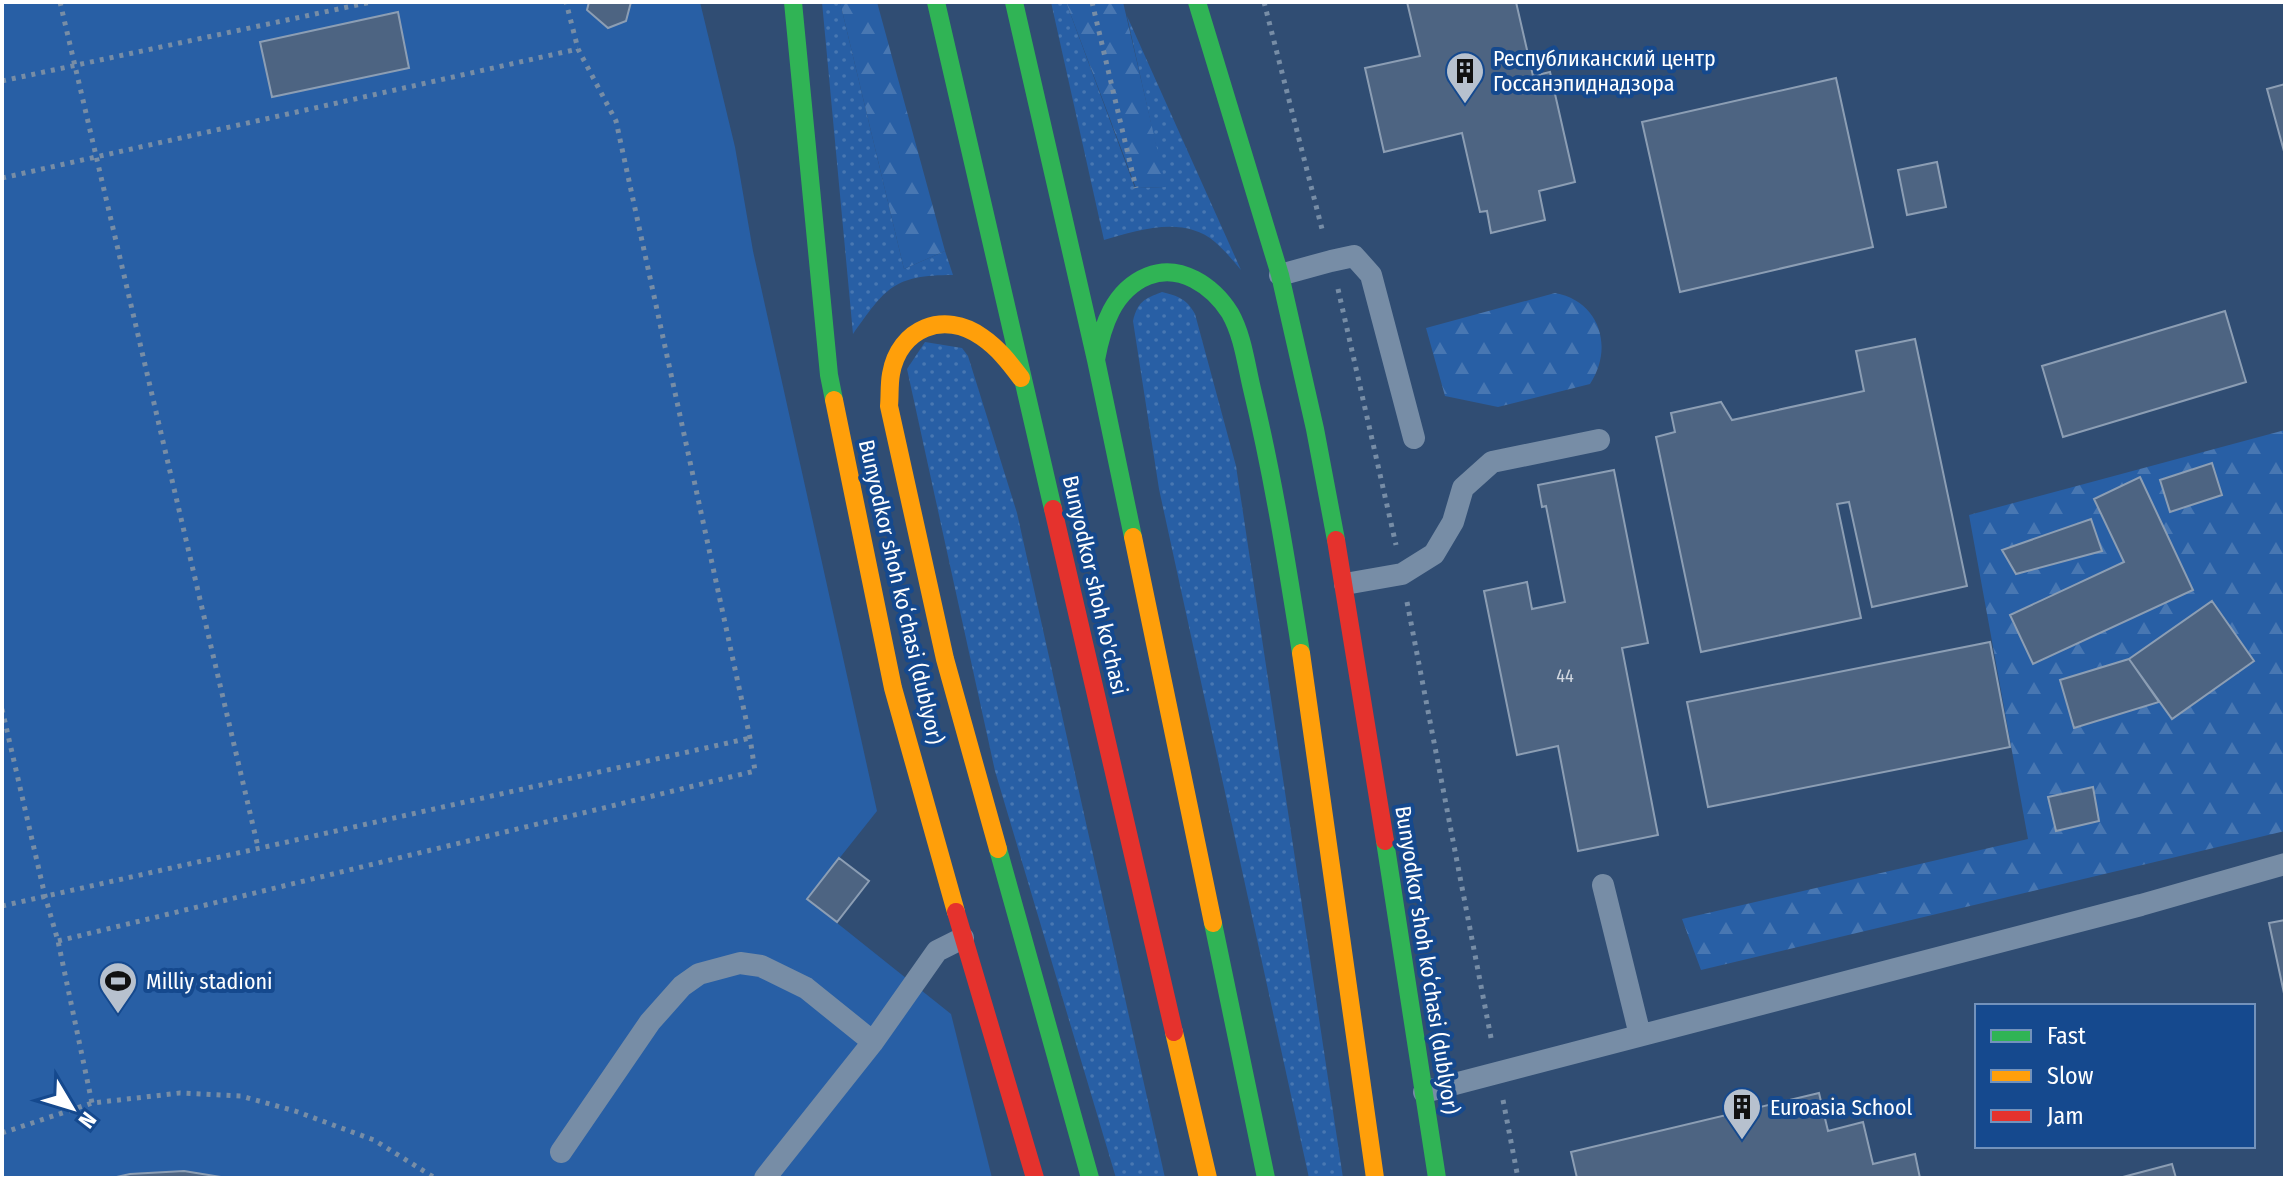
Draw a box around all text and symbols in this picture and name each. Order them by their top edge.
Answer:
place label: Республиканский центр Госсанэпиднадзора [1493,45,1716,97]
building icon: Республиканский центр Госсанэпиднадзора [1444,50,1486,105]
street label: Bunyodkor shoh koʻchasi (dublyor) [853,437,949,747]
street label: Bunyodkor shoh ko'chasi [1057,473,1133,697]
house number: 44 [1556,665,1574,687]
street label: Bunyodkor shoh koʻchasi (dublyor) [1389,804,1465,1116]
sports icon: Milliy stadioni [97,960,139,1015]
place label: Milliy stadioni [146,968,273,995]
legend [1975,1004,2255,1148]
text: Fast [2047,1022,2086,1050]
text: Slow [2047,1062,2094,1090]
north arrow [32,1068,112,1148]
building icon: Euroasia School [1721,1086,1763,1141]
place label: Euroasia School [1770,1094,1913,1121]
text: Jam [2047,1102,2084,1130]
text: N [73,1106,102,1134]

